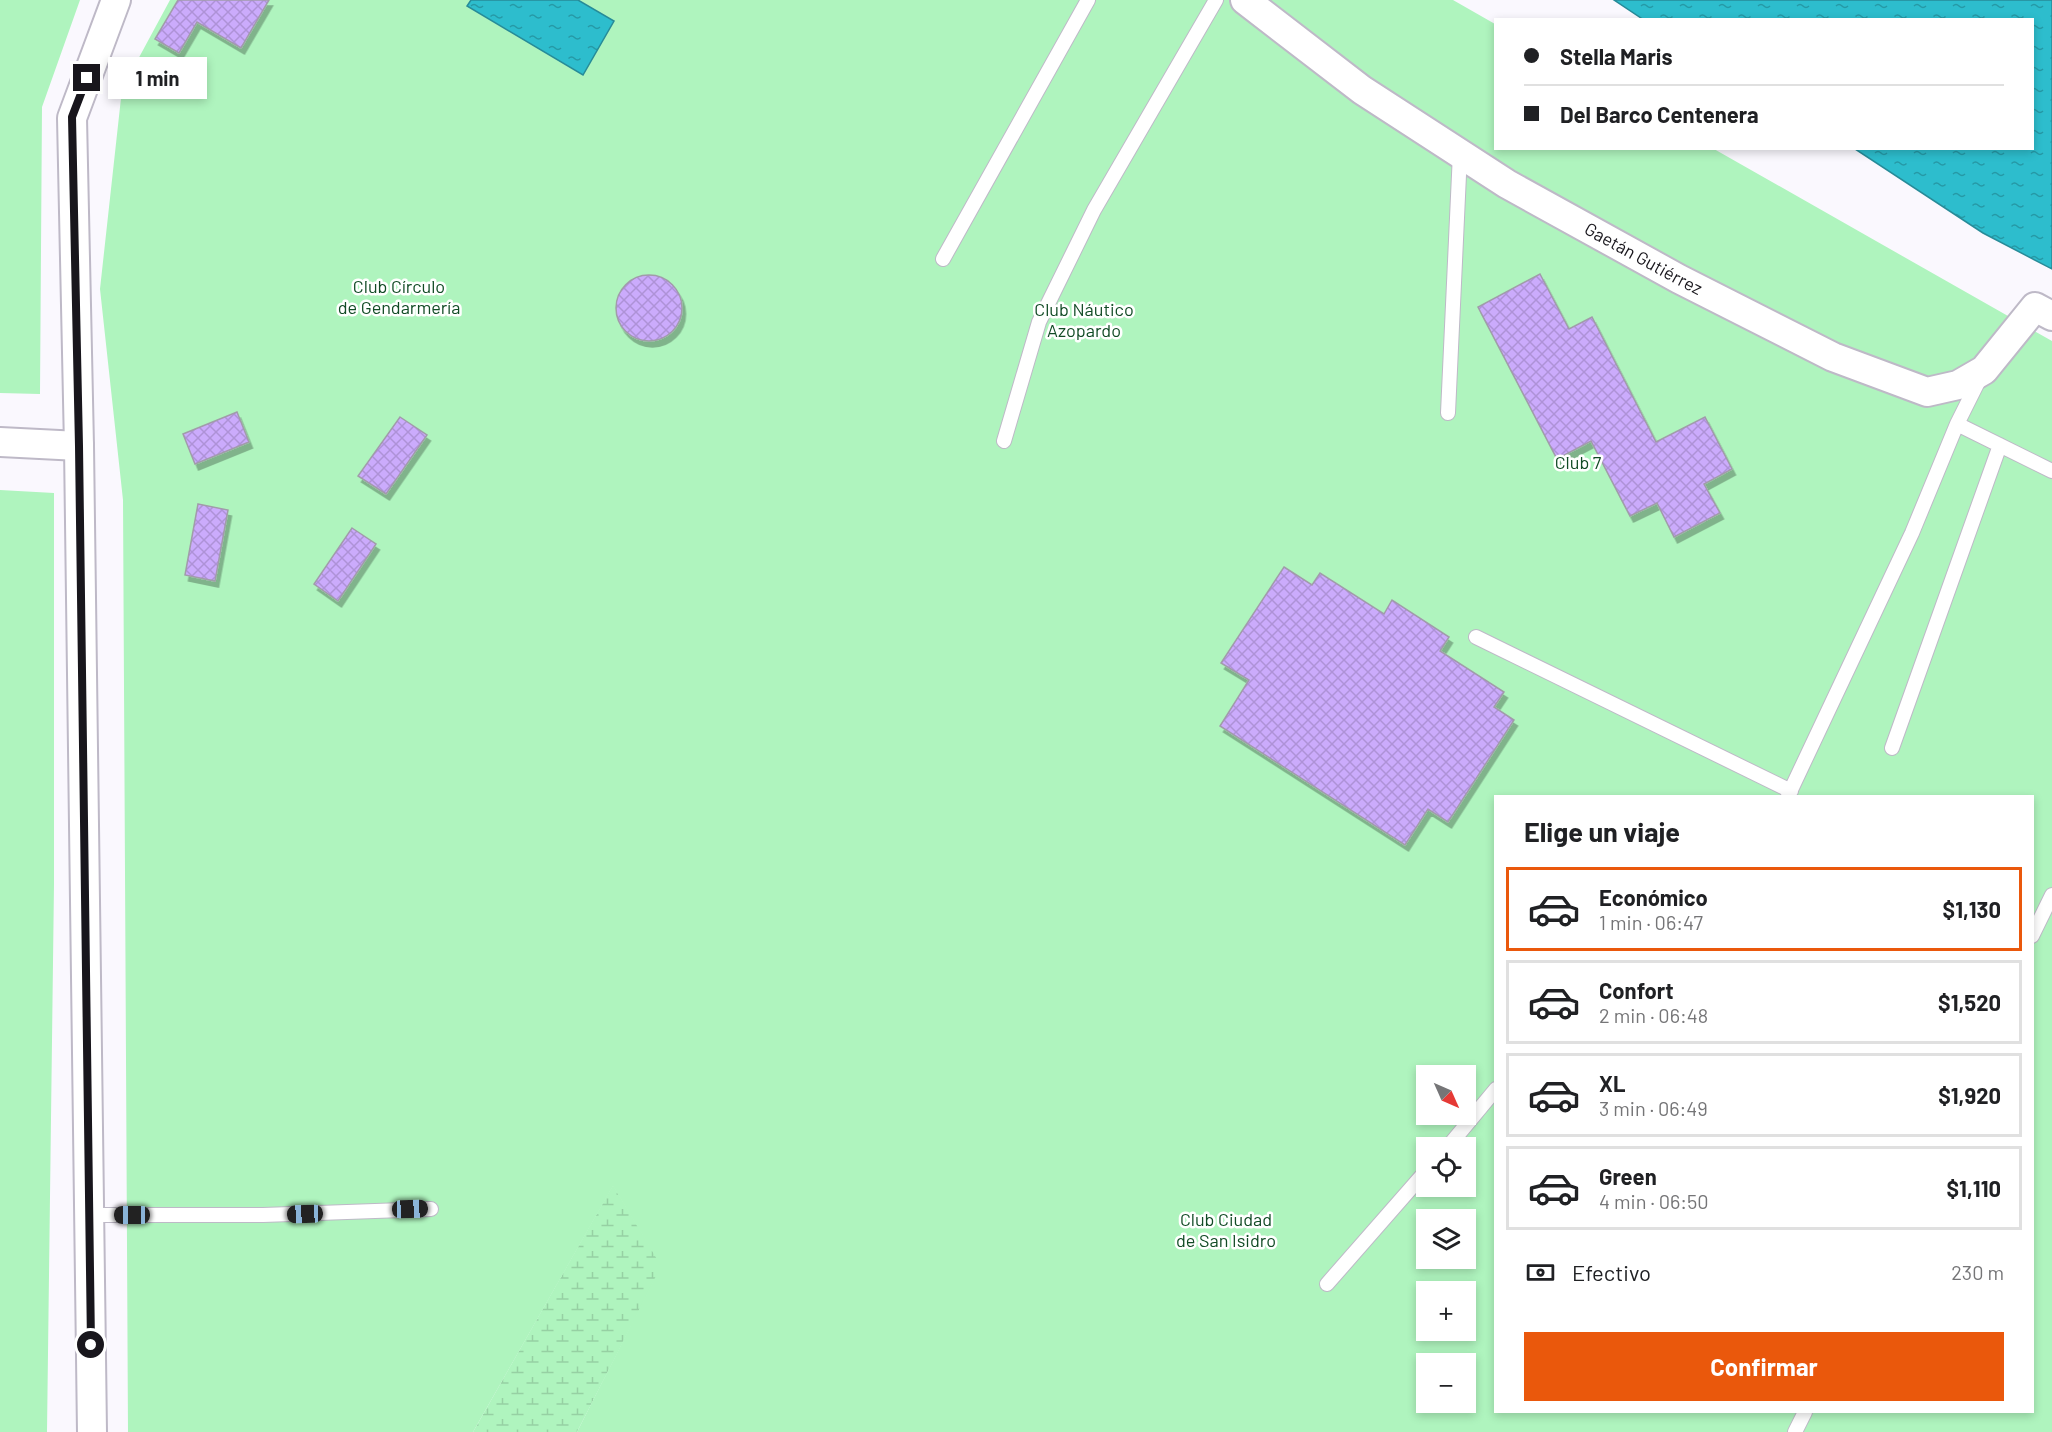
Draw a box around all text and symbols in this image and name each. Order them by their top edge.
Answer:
text: Stella Maris [1560,43,1673,69]
callout: 1 min [108,57,207,99]
route end [73,64,100,91]
text: 1 min [136,66,179,90]
text: Del Barco Centenera [1560,101,1759,127]
street label: Gaetán Gutiérrez [1581,217,1706,299]
park label: Club Círculo de Gendarmería [338,275,460,318]
park label: Club Náutico Azopardo [1034,298,1134,341]
park label: Club 7 [1555,451,1602,473]
text: Elige un viaje [1524,815,1680,847]
icon: car [1527,882,1581,936]
text: Económico [1599,884,1708,910]
text: $1,130 [1943,896,2001,922]
text: 1 min · 06:47 [1599,910,1703,934]
icon: car [1527,975,1581,1029]
text: Confort [1599,977,1674,1003]
text: $1,520 [1938,989,2001,1015]
text: 2 min · 06:48 [1599,1003,1708,1027]
north arrow [1416,1065,1476,1125]
map controls [1416,1065,1476,1413]
icon: car [1527,1068,1581,1122]
text: XL [1599,1070,1625,1096]
text: $1,920 [1938,1082,2001,1108]
text: 3 min · 06:49 [1599,1096,1708,1120]
button: locate [1416,1137,1476,1197]
icon: car [1527,1161,1581,1215]
text: Green [1599,1163,1657,1189]
text: $1,110 [1947,1175,2001,1201]
text: 4 min · 06:50 [1599,1189,1709,1213]
car [392,1199,428,1219]
car [287,1204,323,1224]
car [114,1206,150,1224]
park label: Club Ciudad de San Isidro [1176,1208,1276,1251]
button: layers [1416,1209,1476,1269]
icon: cash [1524,1256,1557,1289]
text: Efectivo [1572,1259,1651,1285]
text: 230 m [1951,1260,2004,1284]
button: + [1416,1281,1476,1341]
route start [77,1331,104,1358]
button: Confirmar [1524,1332,2004,1401]
button: − [1416,1353,1476,1413]

